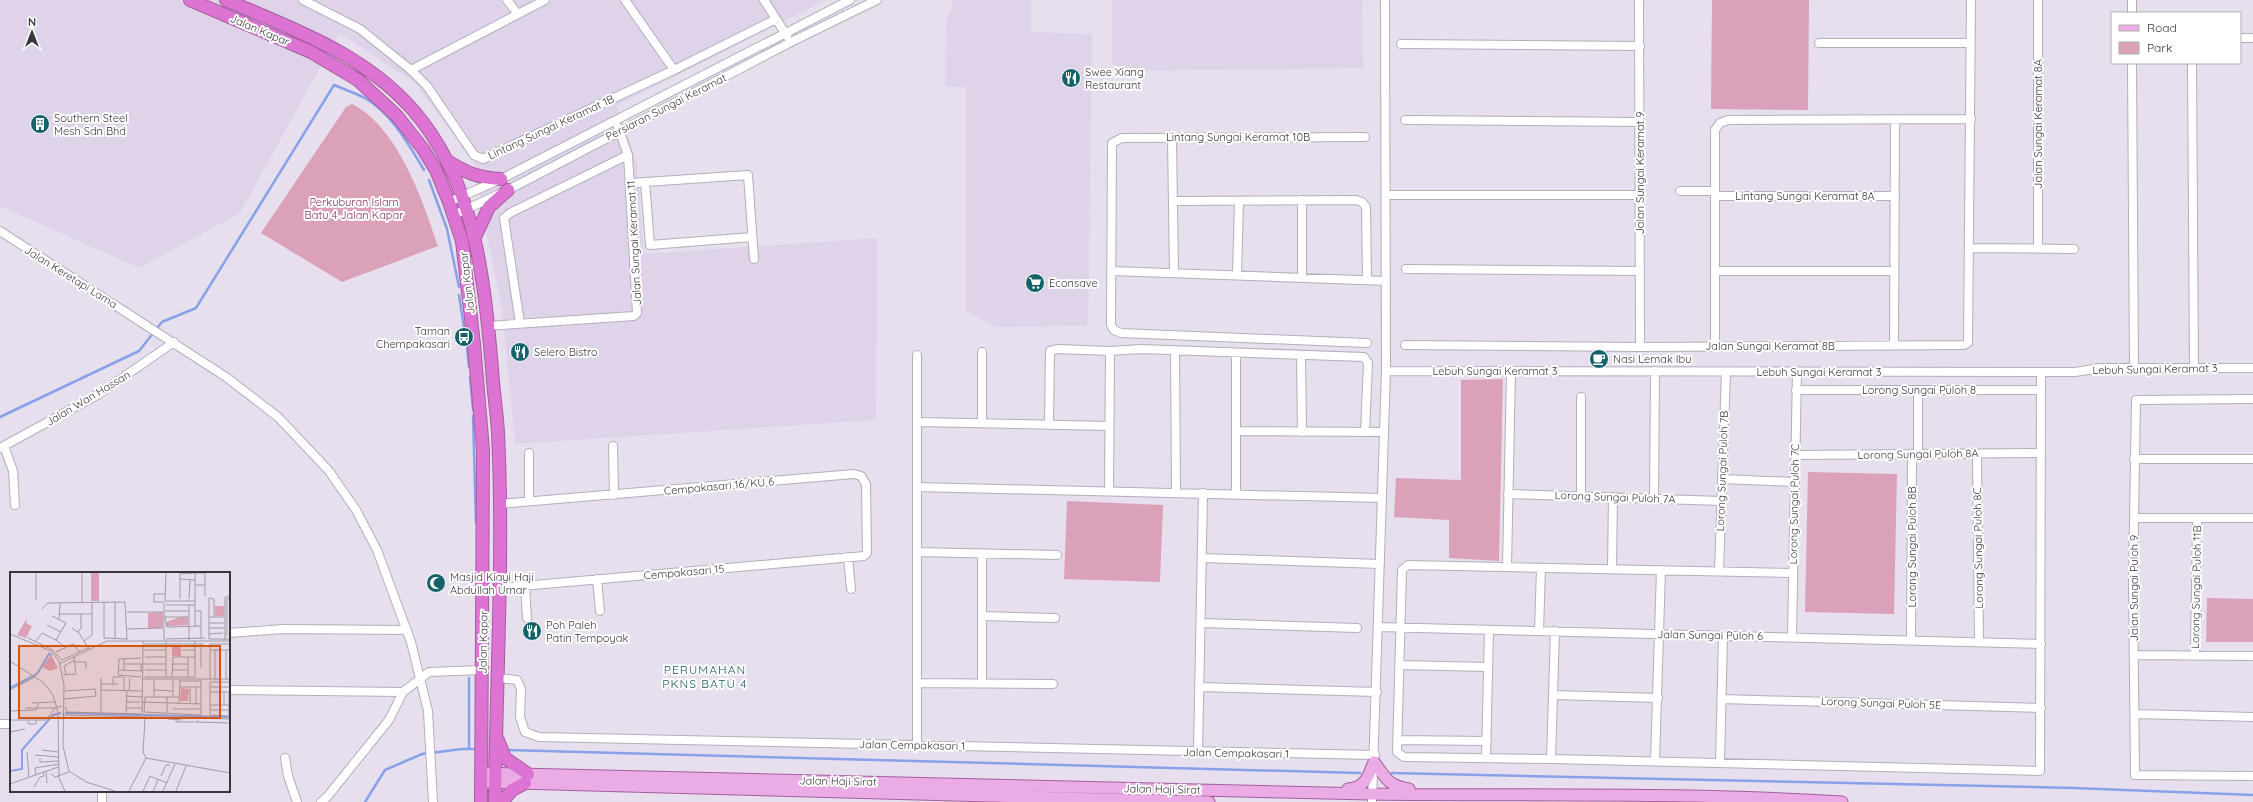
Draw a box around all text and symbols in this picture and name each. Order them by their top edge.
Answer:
street label: Jalan Kapar [228,11,293,49]
north arrow [12,12,52,52]
legend [2111,12,2241,64]
text: N [28,15,36,29]
text: Road [2147,20,2177,35]
text: Park [2147,40,2172,55]
street label: Jalan Sungai Keramat 8A [2031,59,2045,189]
place label: Swee Xiang Restaurant [1085,65,1144,92]
restaurant icon: Swee Xiang Restaurant [1060,67,1082,89]
street label: Persiaran Sungai Keramat [603,70,729,144]
street label: Lintang Sungai Keramat 1B [486,92,616,162]
place label: Southern Steel Mesh Sdn Bhd [54,111,128,138]
street label: Jalan Sungai Keramat 9 [1633,112,1647,234]
building icon: Southern Steel Mesh Sdn Bhd [29,113,51,135]
street label: Lintang Sungai Keramat 10B [1166,130,1310,144]
street label: Jalan Sungai Keramat 11 [624,180,644,306]
street label: Lintang Sungai Keramat 8A [1735,189,1875,203]
park label: Perkuburan Islam Batu 4 Jalan Kapar [305,195,404,222]
street label: Jalan Keretapi Lama [22,243,120,311]
street label: Jalan Kapar [456,250,478,315]
supermarket icon: Econsave [1024,272,1046,294]
place label: Econsave [1049,276,1098,290]
place label: Taman Chempakasari [376,324,450,351]
bus stop icon: Taman Chempakasari [453,326,475,348]
street label: Jalan Sungai Keramat 8B [1705,339,1835,353]
restaurant icon: Selero Bistro [509,341,531,363]
place label: Selero Bistro [534,345,598,359]
cafe icon: Nasi Lemak Ibu [1588,348,1610,370]
place label: Nasi Lemak Ibu [1613,352,1692,366]
street label: Lebuh Sungai Keramat 3 [2092,361,2218,377]
street label: Lebuh Sungai Keramat 3 [1432,364,1558,378]
street label: Lebuh Sungai Keramat 3 [1756,365,1882,379]
street label: Jalan Wan Hassan [43,367,133,429]
street label: Lorong Sungai Puloh 8 [1862,383,1976,397]
street label: Lorong Sungai Puloh 7B [1713,410,1731,532]
street label: Lorong Sungai Puloh 7C [1786,444,1802,564]
street label: Lorong Sungai Puloh 8A [1857,446,1979,462]
street label: Cempakasari 16/KU 6 [663,474,775,498]
street label: Lorong Sungai Puloh 8B [1905,486,1919,608]
street label: Lorong Sungai Puloh 8C [1970,487,1986,609]
street label: Lorong Sungai Puloh 7A [1554,488,1676,506]
street label: Lorong Sungai Puloh 11B [2188,525,2204,649]
street label: Jalan Sungai Puloh 9 [2127,535,2141,641]
street label: Cempakasari 15 [643,562,725,582]
place label: Masjid Kiayi Haji Abdullah Umar [450,570,534,597]
inset map [10,572,230,792]
mosque icon: Masjid Kiayi Haji Abdullah Umar [425,572,447,594]
street label: Jalan Kapar [475,610,491,674]
place label: Poh Paleh Patin Tempoyak [546,618,628,645]
restaurant icon: Poh Paleh Patin Tempoyak [521,620,543,642]
street label: Jalan Sungai Puloh 6 [1657,627,1763,643]
district label: PERUMAHAN PKNS BATU 4 [662,662,748,691]
street label: Lorong Sungai Puloh 5E [1821,694,1941,712]
street label: Jalan Cempakasari 1 [859,737,965,753]
street label: Jalan Cempakasari 1 [1183,745,1289,761]
street label: Jalan Haji Sirat [799,773,877,789]
street label: Jalan Haji Sirat [1123,781,1201,797]

